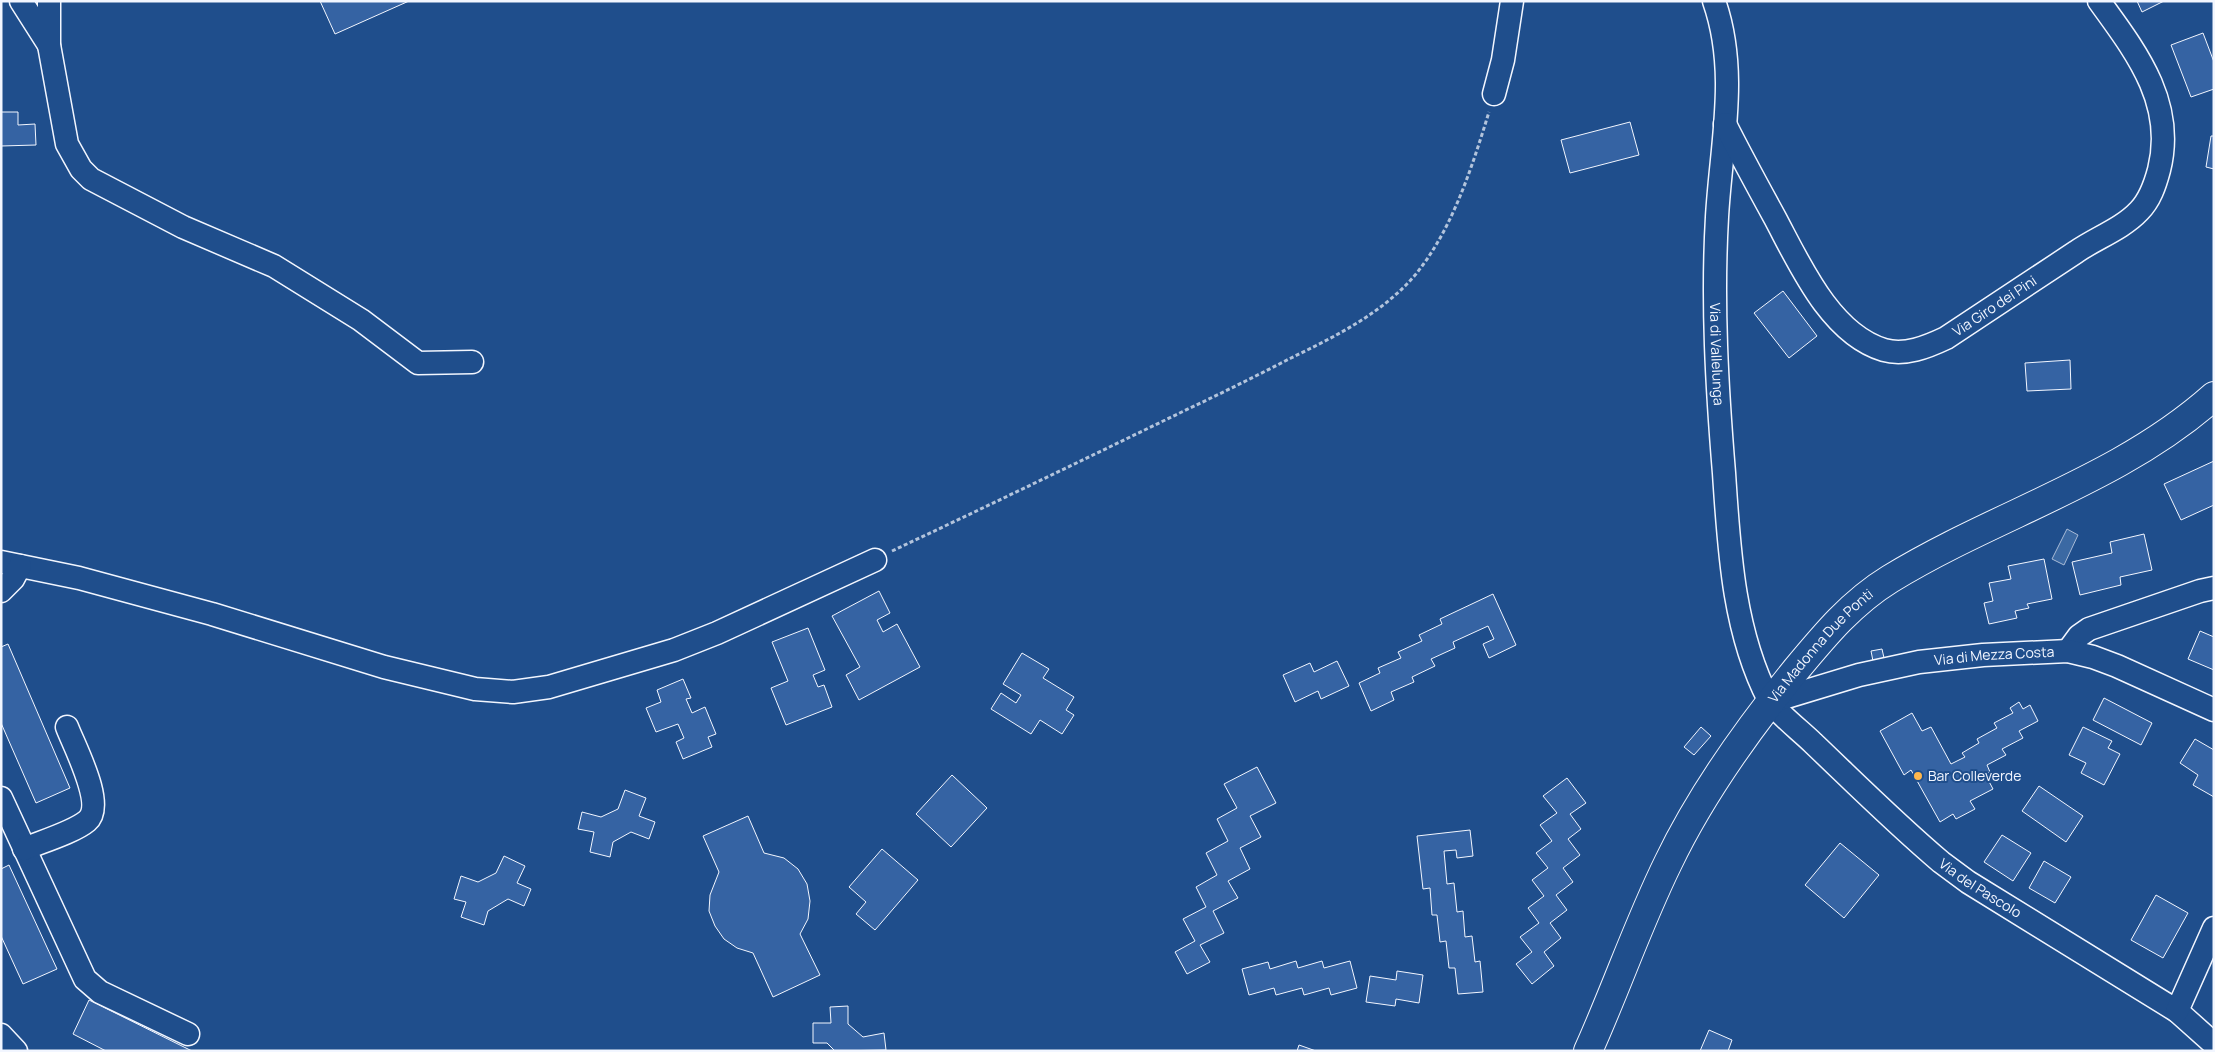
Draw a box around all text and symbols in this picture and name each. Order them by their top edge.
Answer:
street label: Via Giro dei Pini [1949,271,2040,340]
street label: Via di Vallelunga [1706,303,1729,406]
street label: Via Madonna Due Ponti [1763,584,1877,706]
street label: Via di Mezza Costa [1933,642,2055,669]
place label: Bar Colleverde [1928,766,2021,785]
marker: Bar Colleverde [1912,770,1924,782]
street label: Via del Pascolo [1935,854,2025,922]

